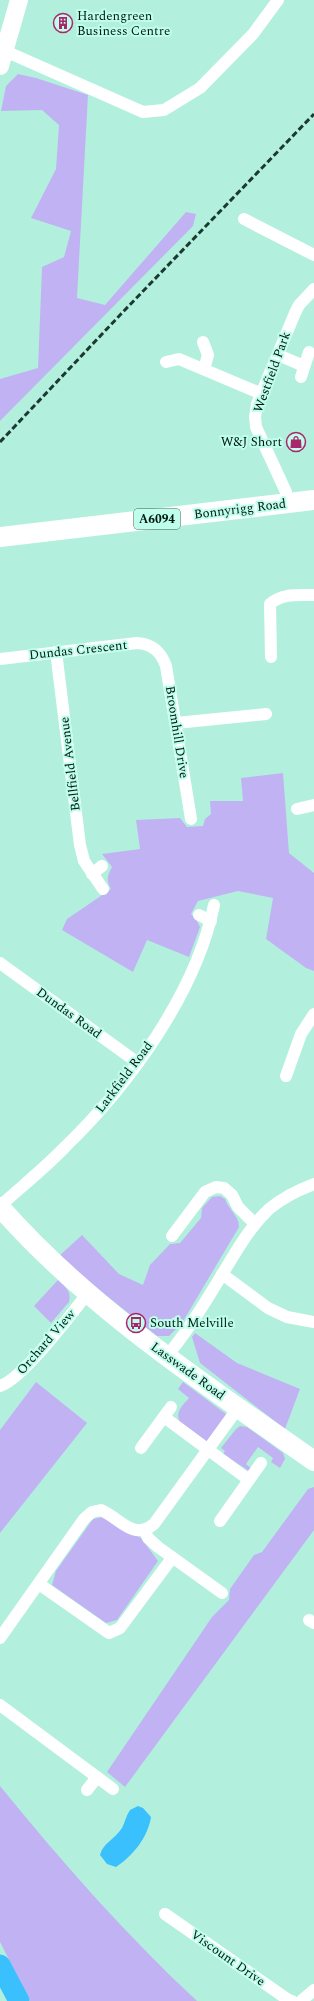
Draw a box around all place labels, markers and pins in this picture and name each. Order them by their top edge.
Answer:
place label: Hardengreen Business Centre [77,6,170,41]
building icon: Hardengreen Business Centre [52,12,74,34]
shop icon: W&J Short [285,431,307,453]
place label: W&J Short [221,432,282,452]
bus stop icon: South Melville [125,1312,147,1334]
place label: South Melville [150,1313,234,1333]

